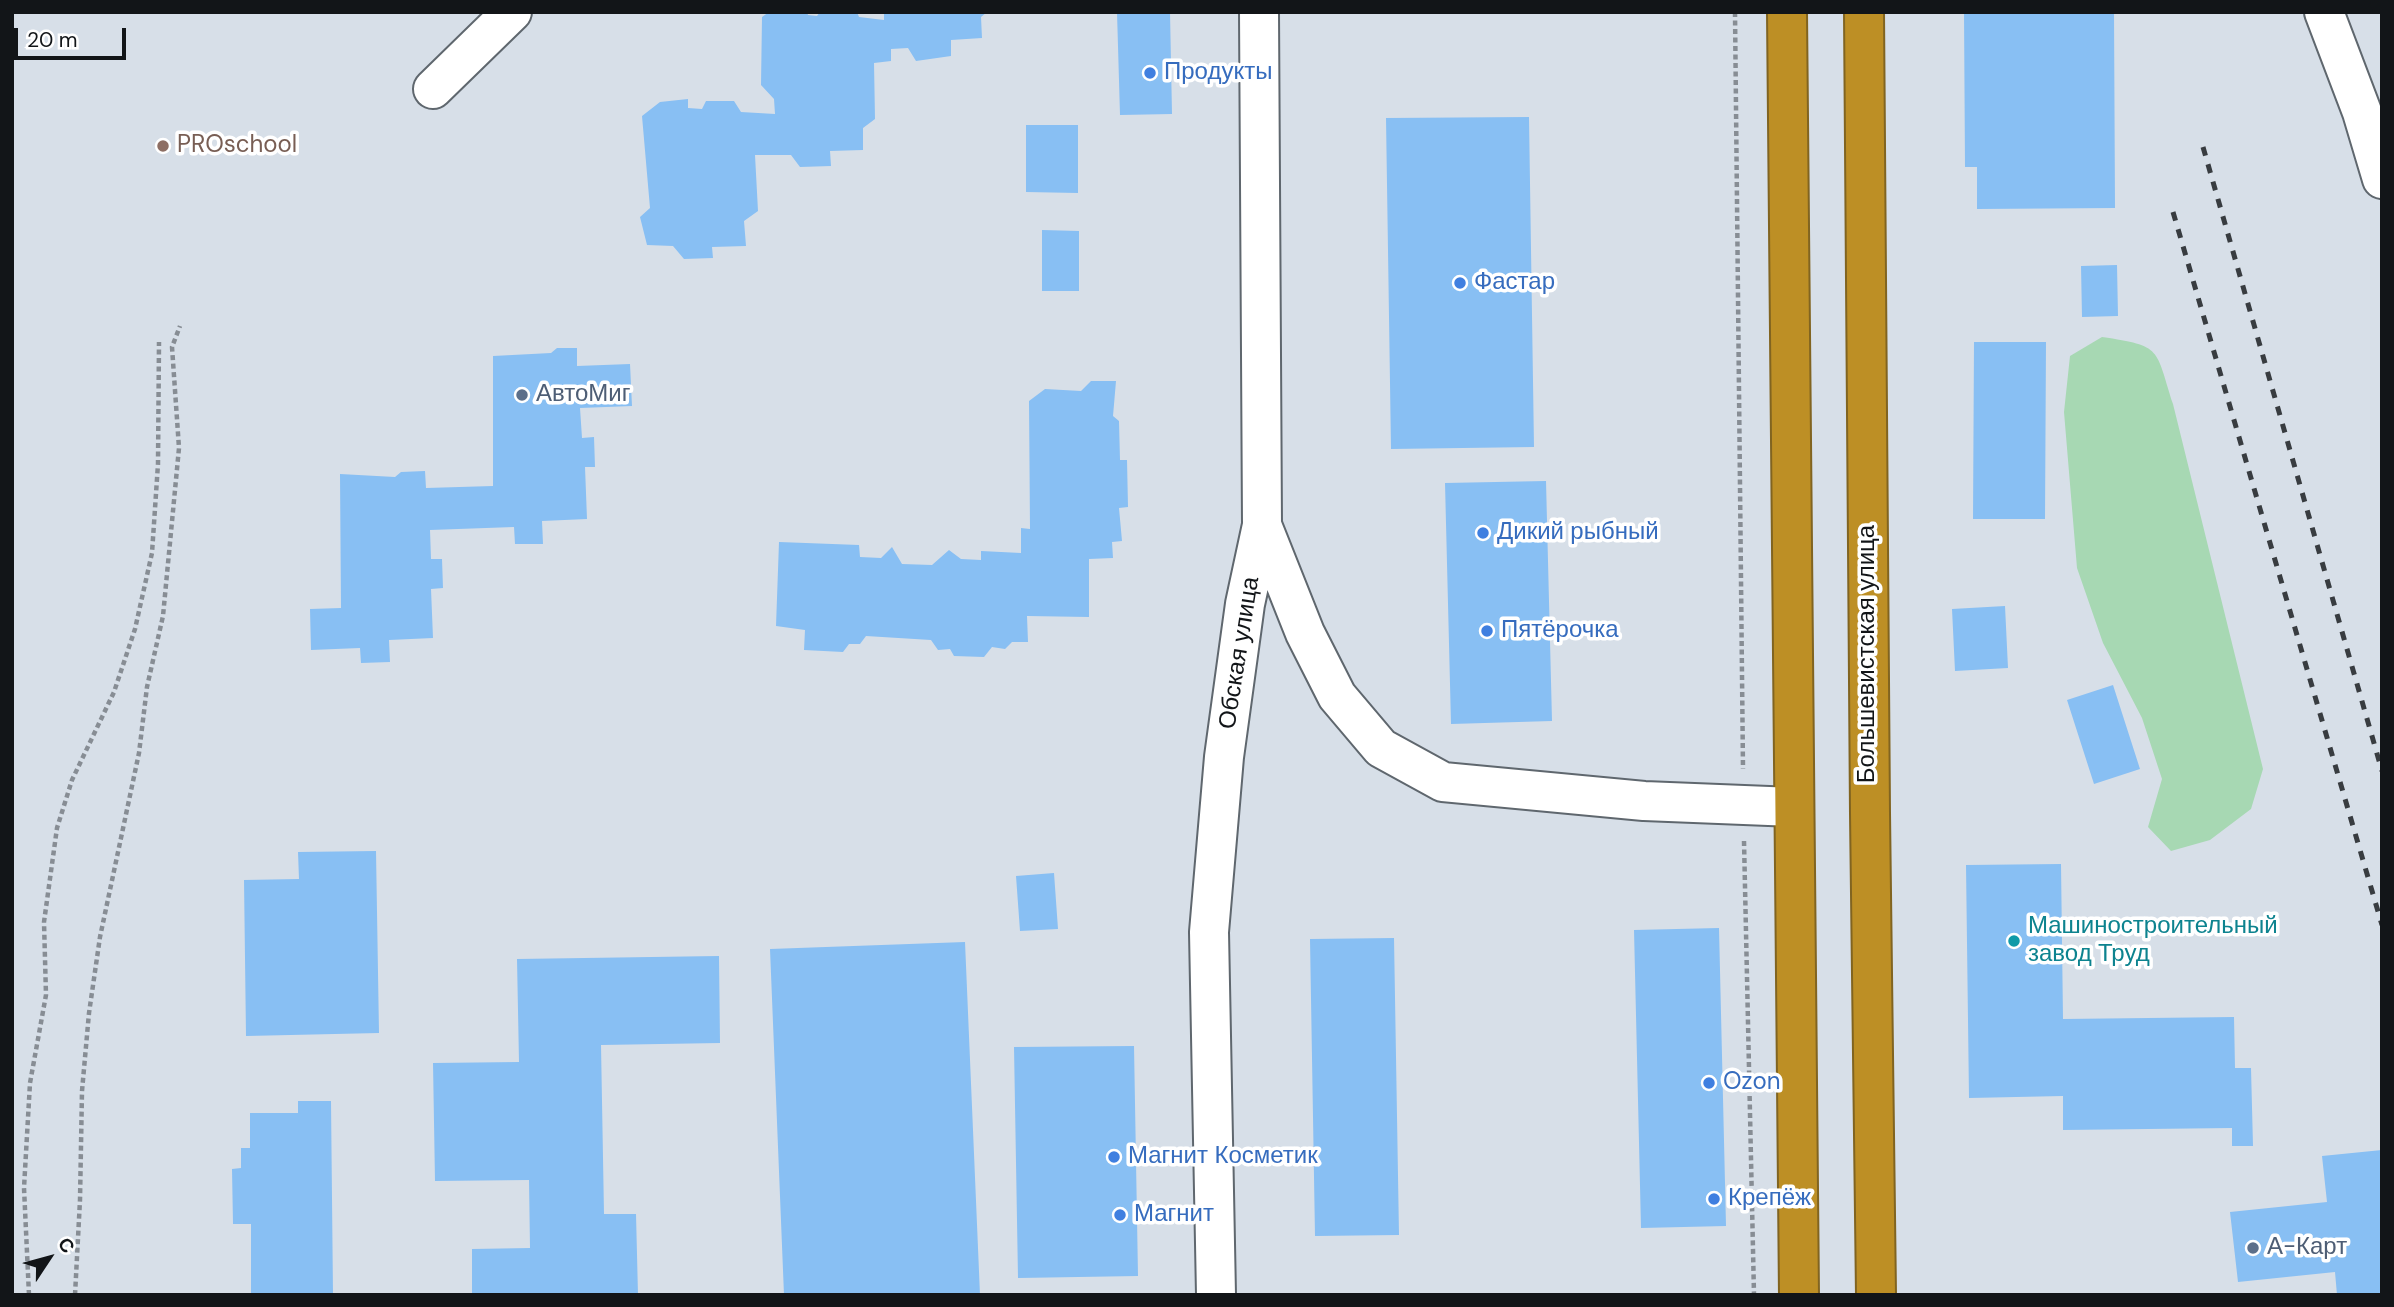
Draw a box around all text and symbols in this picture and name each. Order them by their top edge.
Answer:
scale bar [18,14,130,58]
text: 20 m [27,26,78,54]
place label: Продукты [1164,59,1272,87]
marker: Продукты [1142,65,1158,81]
place label: PROschool [177,132,297,160]
marker: PROschool [155,138,171,154]
place label: Фастар [1474,269,1555,297]
marker: Фастар [1452,275,1468,291]
place label: АвтоМиг [536,381,630,409]
marker: АвтоМиг [514,387,530,403]
place label: Дикий рыбный [1497,519,1659,547]
marker: Дикий рыбный [1475,525,1491,541]
street label: Большевистская улица [1854,525,1882,783]
street label: Обская улица [1214,575,1266,731]
place label: Пятёрочка [1501,617,1619,645]
marker: Пятёрочка [1479,623,1495,639]
place label: Машиностроительный завод Труд [2028,913,2278,969]
marker: Машиностроительный завод Труд [2006,933,2022,949]
place label: Ozon [1723,1069,1781,1097]
marker: Ozon [1701,1075,1717,1091]
place label: Магнит Косметик [1128,1143,1318,1171]
marker: Магнит Косметик [1106,1149,1122,1165]
place label: Крепёж [1728,1185,1811,1213]
marker: Крепёж [1706,1191,1722,1207]
place label: Магнит [1134,1201,1214,1229]
marker: Магнит [1112,1207,1128,1223]
north arrow [14,1223,84,1293]
text: С [52,1232,81,1258]
place label: А-Карт [2267,1234,2347,1262]
marker: А-Карт [2245,1240,2261,1256]

